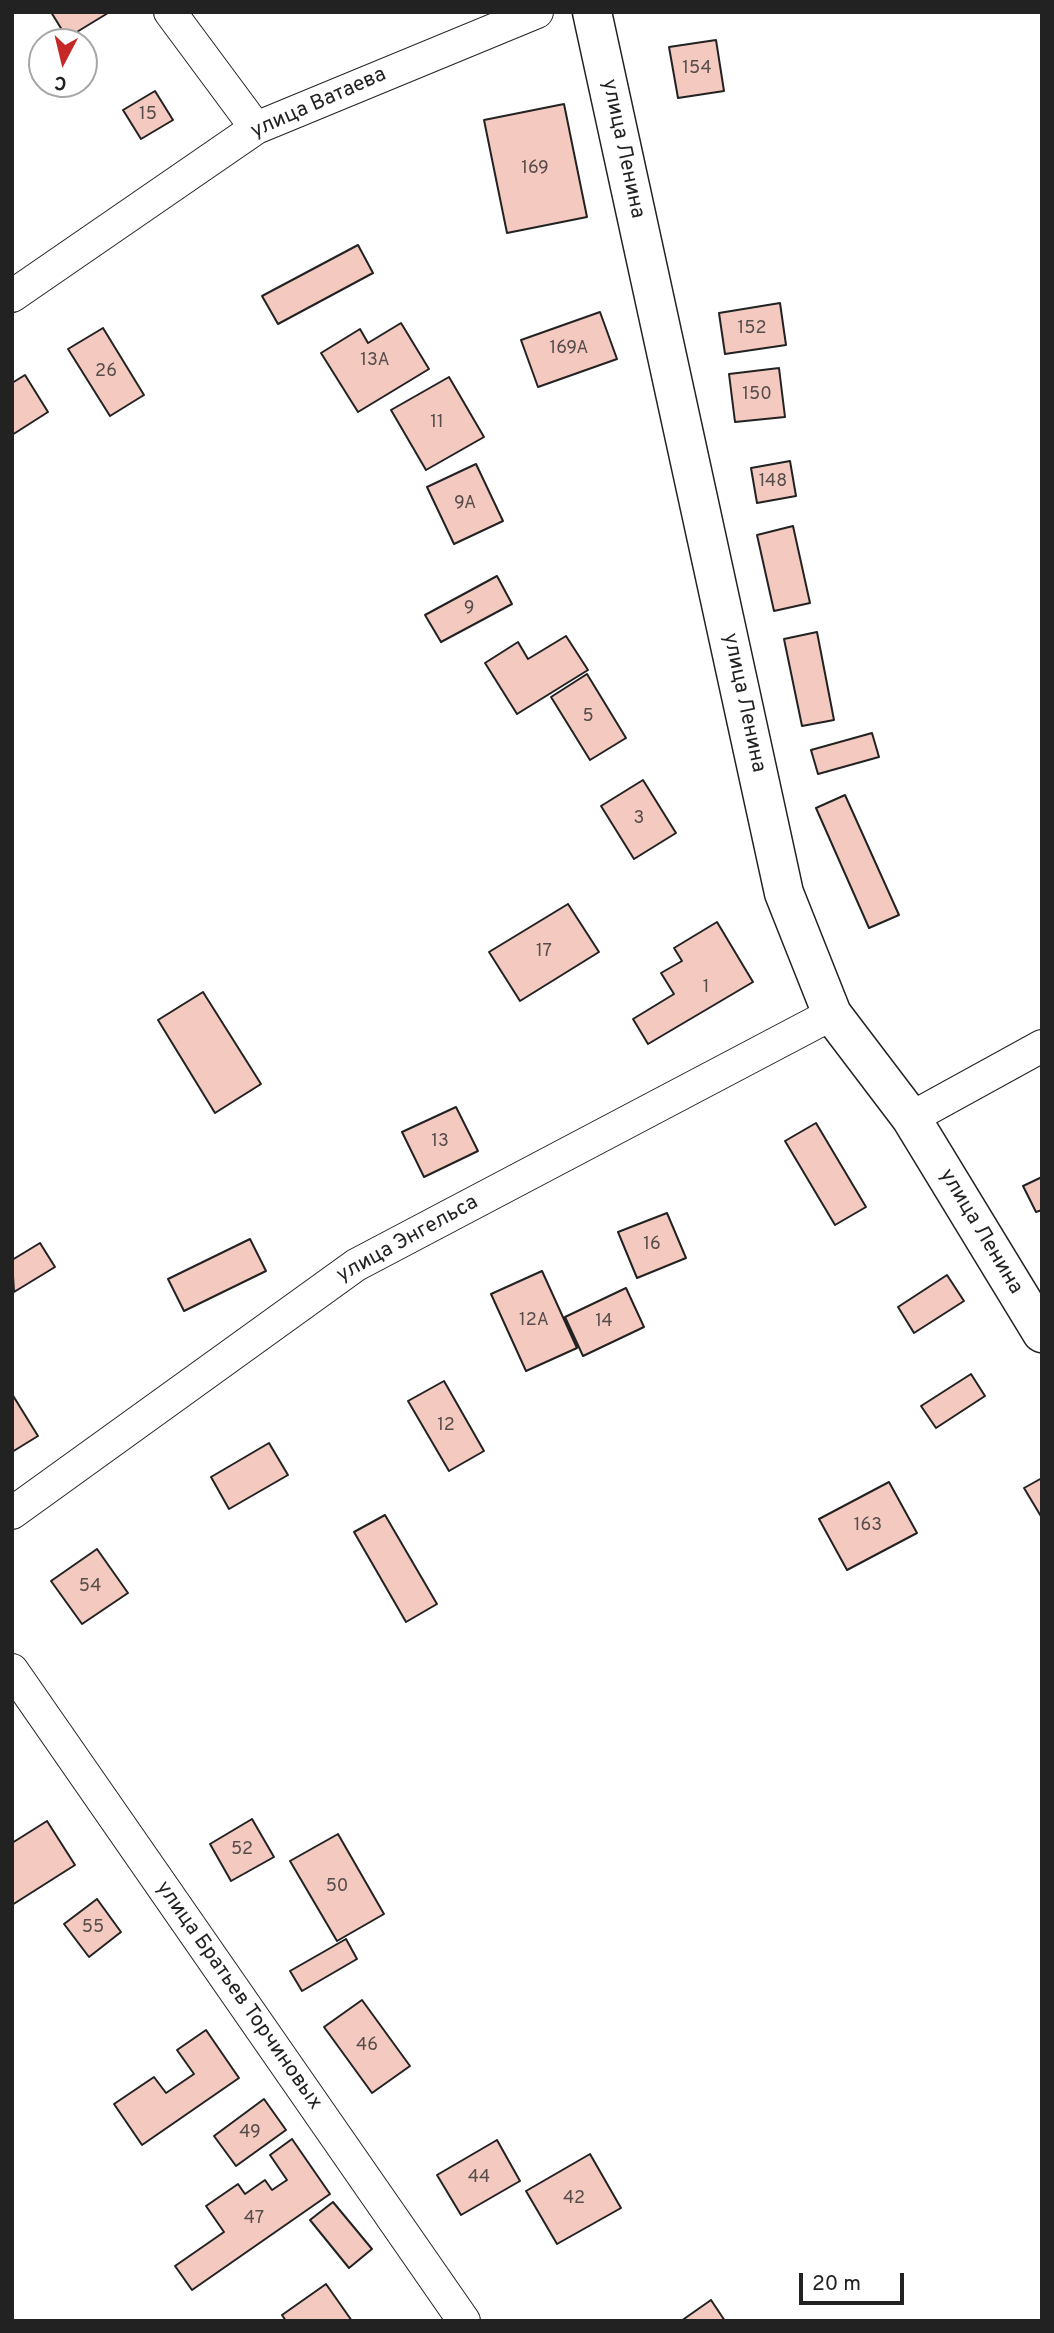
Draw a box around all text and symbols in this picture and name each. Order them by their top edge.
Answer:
north arrow [28,28,98,98]
house number: 154 [682,58,712,80]
street label: улица Ватаева [247,63,391,145]
text: С [53,69,68,95]
street label: улица Ленина [595,77,649,221]
house number: 15 [139,104,157,126]
house number: 169 [521,158,549,180]
house number: 152 [738,318,766,340]
house number: 169А [549,338,589,360]
house number: 13А [360,350,390,372]
house number: 26 [95,361,117,383]
house number: 150 [742,384,772,406]
house number: 11 [430,412,444,434]
house number: 148 [759,471,787,493]
house number: 9А [454,493,476,515]
house number: 9 [464,598,474,620]
street label: улица Ленина [716,631,770,775]
house number: 5 [582,706,594,728]
house number: 3 [634,808,644,830]
house number: 17 [536,941,552,963]
house number: 1 [703,977,709,999]
house number: 13 [431,1131,449,1153]
street label: улица Ленина [933,1165,1027,1299]
street label: улица Энгельса [333,1191,483,1289]
house number: 16 [643,1234,661,1256]
house number: 12А [519,1310,549,1332]
house number: 14 [595,1311,613,1333]
house number: 12 [437,1415,455,1437]
house number: 163 [854,1515,882,1537]
house number: 54 [79,1576,101,1598]
house number: 52 [231,1839,253,1861]
house number: 50 [326,1876,348,1898]
street label: улица Братьев Торчиновых [149,1877,327,2115]
house number: 55 [82,1917,104,1939]
house number: 46 [356,2035,378,2057]
house number: 49 [239,2122,261,2144]
house number: 44 [468,2167,490,2189]
house number: 42 [563,2188,585,2210]
house number: 47 [244,2208,264,2230]
scale bar [802,2260,907,2304]
text: 20 m [812,2271,861,2298]

